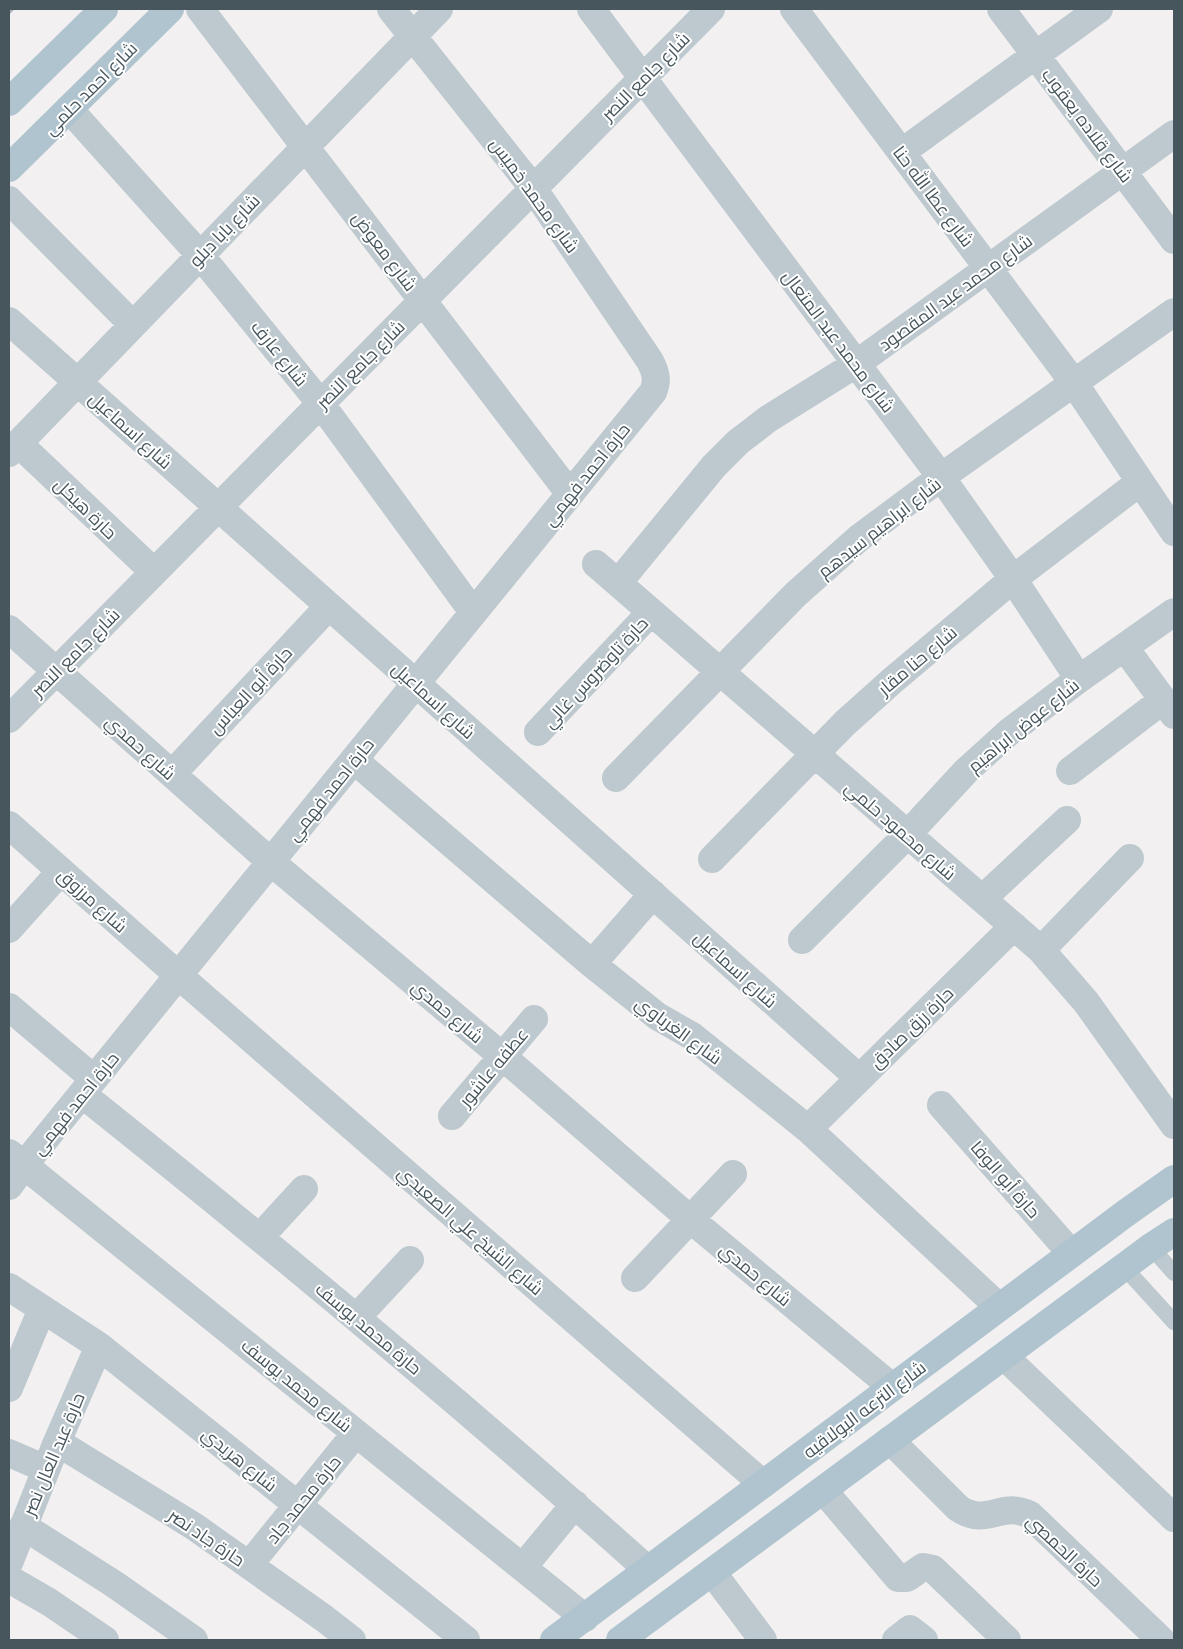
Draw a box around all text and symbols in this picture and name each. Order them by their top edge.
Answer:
street label: شارع جامع النصر [595,27,695,127]
street label: شارع احمد حلمي [39,37,144,142]
street label: شارع قلاده يعقوب [1036,63,1138,188]
street label: شارع محمد خميس [484,133,584,258]
street label: شارع عطا الله حنا [887,141,979,252]
street label: شارع بابا دبلو [184,189,266,272]
street label: شارع معوض [346,207,422,296]
street label: شارع محمد عبد المقصود [874,229,1037,357]
street label: شارع محمد عبد المتعال [777,265,900,418]
street label: شارع جامع النصر [310,315,410,415]
street label: شارع عارف [245,316,313,392]
street label: شارع اسماعيل [83,387,177,475]
street label: حارة احمد فهمي [538,418,637,532]
street label: شارع ابراهيم سيدهم [813,472,946,584]
street label: حارة هيكل [49,473,122,544]
street label: شارع جامع النصر [25,603,125,703]
street label: حارة تاوضروس غالي [538,612,655,735]
street label: شارع حنا مقار [872,621,962,702]
street label: حارة أبو العباس [204,641,297,739]
street label: شارع اسماعيل [386,657,480,745]
street label: شارع عوض ابراهيم [963,673,1084,778]
street label: شارع حمدي [99,710,181,787]
street label: حارة احمد فهمي [282,733,381,847]
street label: شارع محمود حلمي [838,776,961,887]
street label: شارع مرزوق [52,863,132,938]
street label: شارع اسماعيل [688,926,782,1014]
street label: شارع حمدي [405,975,488,1050]
street label: حارة رزق صادق [865,982,959,1074]
street label: شارع الغرباوي [629,991,727,1072]
street label: عطفه عاشور [453,1023,533,1112]
street label: حارة احمد فهمي [27,1047,126,1161]
street label: حارة أبو الوفا [966,1136,1045,1223]
street label: شارع الشيخ علي الصعيدي [391,1161,548,1302]
street label: شارع حمدي [713,1238,796,1313]
street label: حارة محمد يوسف [311,1277,427,1380]
street label: شارع محمد يوسف [236,1334,357,1438]
street label: شارع الترعه البولاقيه [798,1356,931,1464]
street label: حارة عبد العال نصر [17,1389,90,1520]
street label: شارع هريدي [195,1422,282,1499]
street label: حارة محمد جاد [261,1451,346,1548]
street label: حارة جاد نصر [163,1503,249,1571]
street label: حارة الحمصي [1020,1509,1108,1593]

